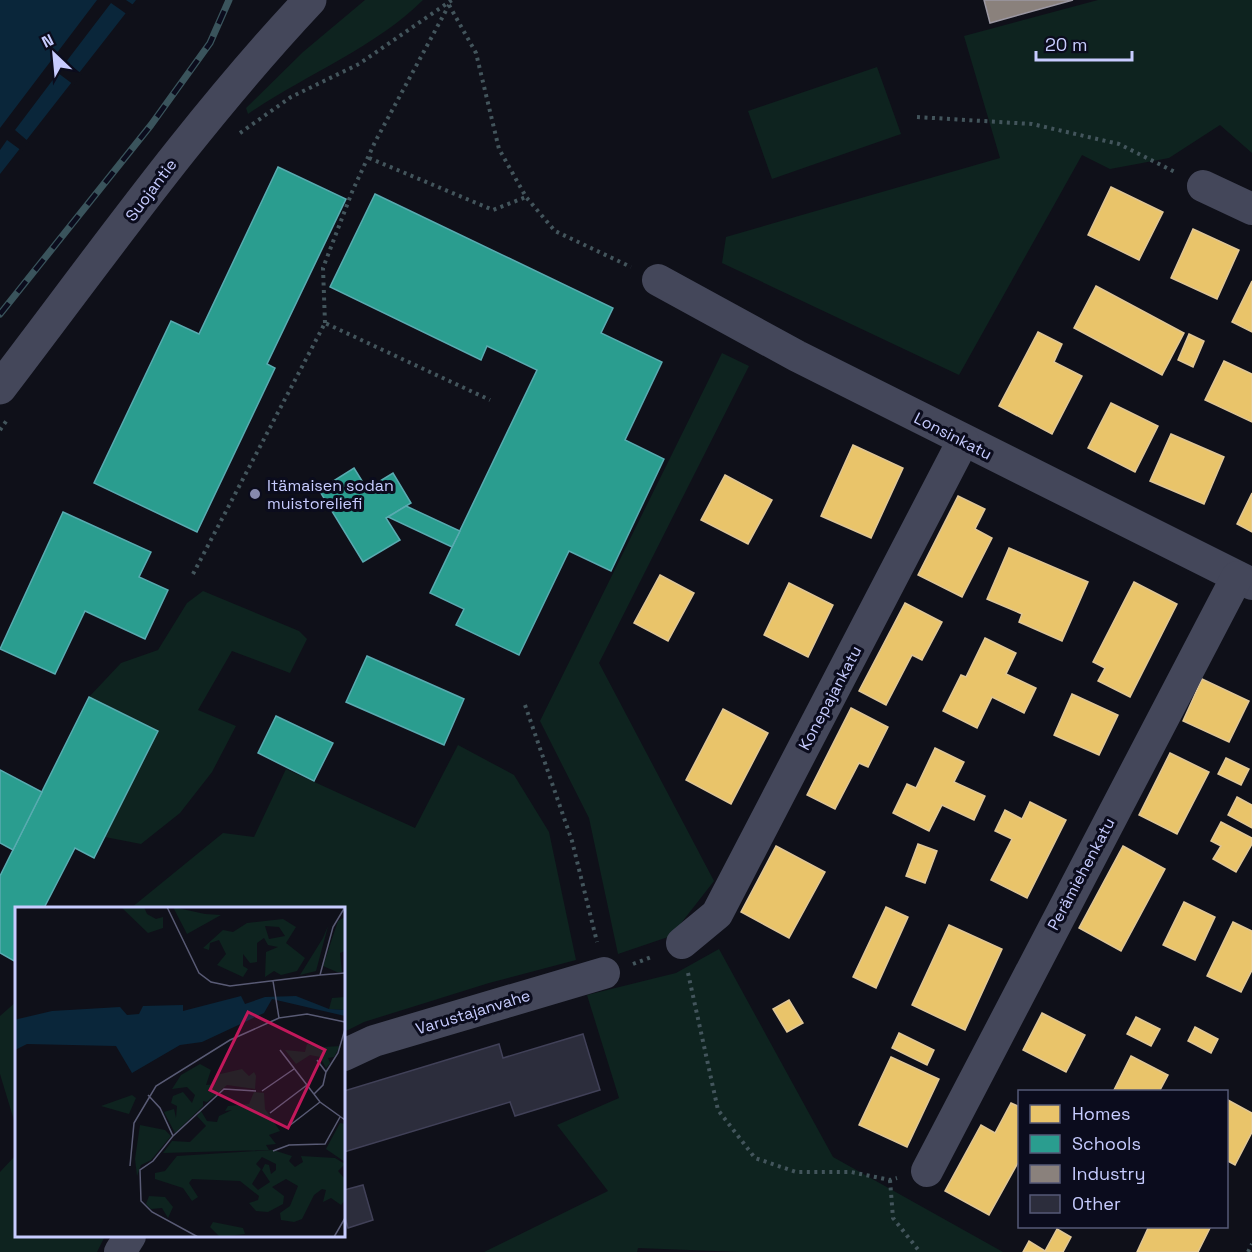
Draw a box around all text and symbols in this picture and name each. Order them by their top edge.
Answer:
north arrow [24,24,84,84]
scale bar [1036,24,1132,62]
text: N [38,29,57,53]
text: 20 m [1045,33,1088,56]
street label: Suojantie [121,155,181,225]
street label: Lonsinkatu [910,407,996,465]
place label: Itämaisen sodan muistoreliefi [267,475,394,514]
marker: Itämaisen sodan muistoreliefi [248,487,262,501]
street label: Konepajankatu [794,642,866,754]
street label: Perämiehenkatu [1043,814,1119,934]
inset map [15,907,345,1237]
street label: Varustajanvahe [413,985,533,1039]
legend [1018,1090,1228,1228]
text: Homes [1072,1102,1131,1125]
text: Schools [1072,1132,1141,1155]
text: Industry [1072,1162,1145,1185]
text: Other [1072,1192,1121,1215]

